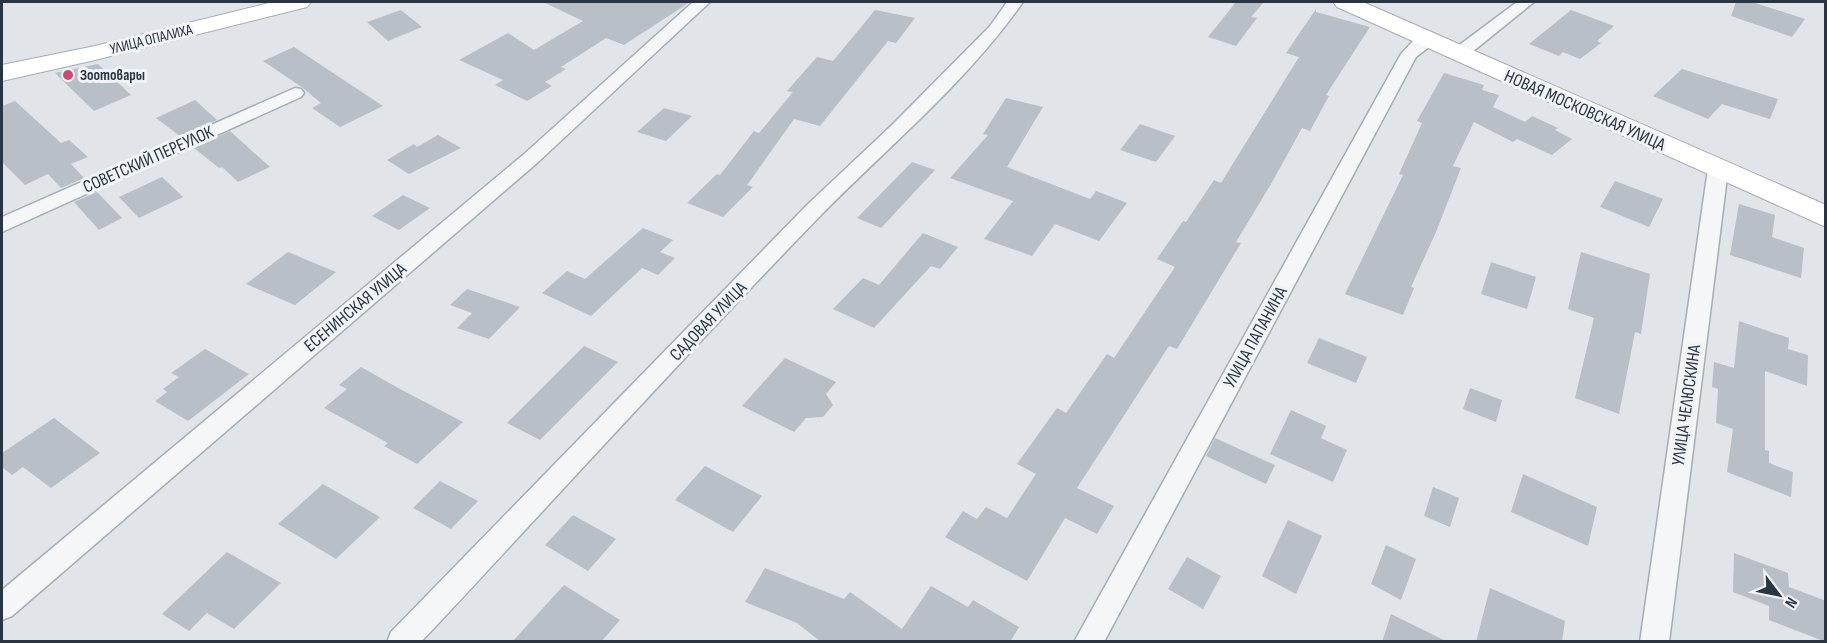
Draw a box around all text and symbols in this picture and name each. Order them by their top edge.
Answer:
street label: УЛИЦА ОПАЛИХА [108,20,195,59]
street label: НОВАЯ МОСКОВСКАЯ УЛИЦА [1501,65,1669,156]
place label: Зоотовары [80,66,145,85]
marker: Зоотовары [61,68,75,82]
street label: СОВЕТСКИЙ ПЕРЕУЛОК [80,121,217,198]
street label: ЕСЕНИНСКАЯ УЛИЦА [300,258,411,356]
street label: САДОВАЯ УЛИЦА [666,277,751,365]
street label: УЛИЦА ПАПАНИНА [1219,283,1292,391]
street label: УЛИЦА ЧЕЛЮСКИНА [1668,343,1705,467]
north arrow [1749,565,1809,625]
text: N [1780,593,1801,611]

